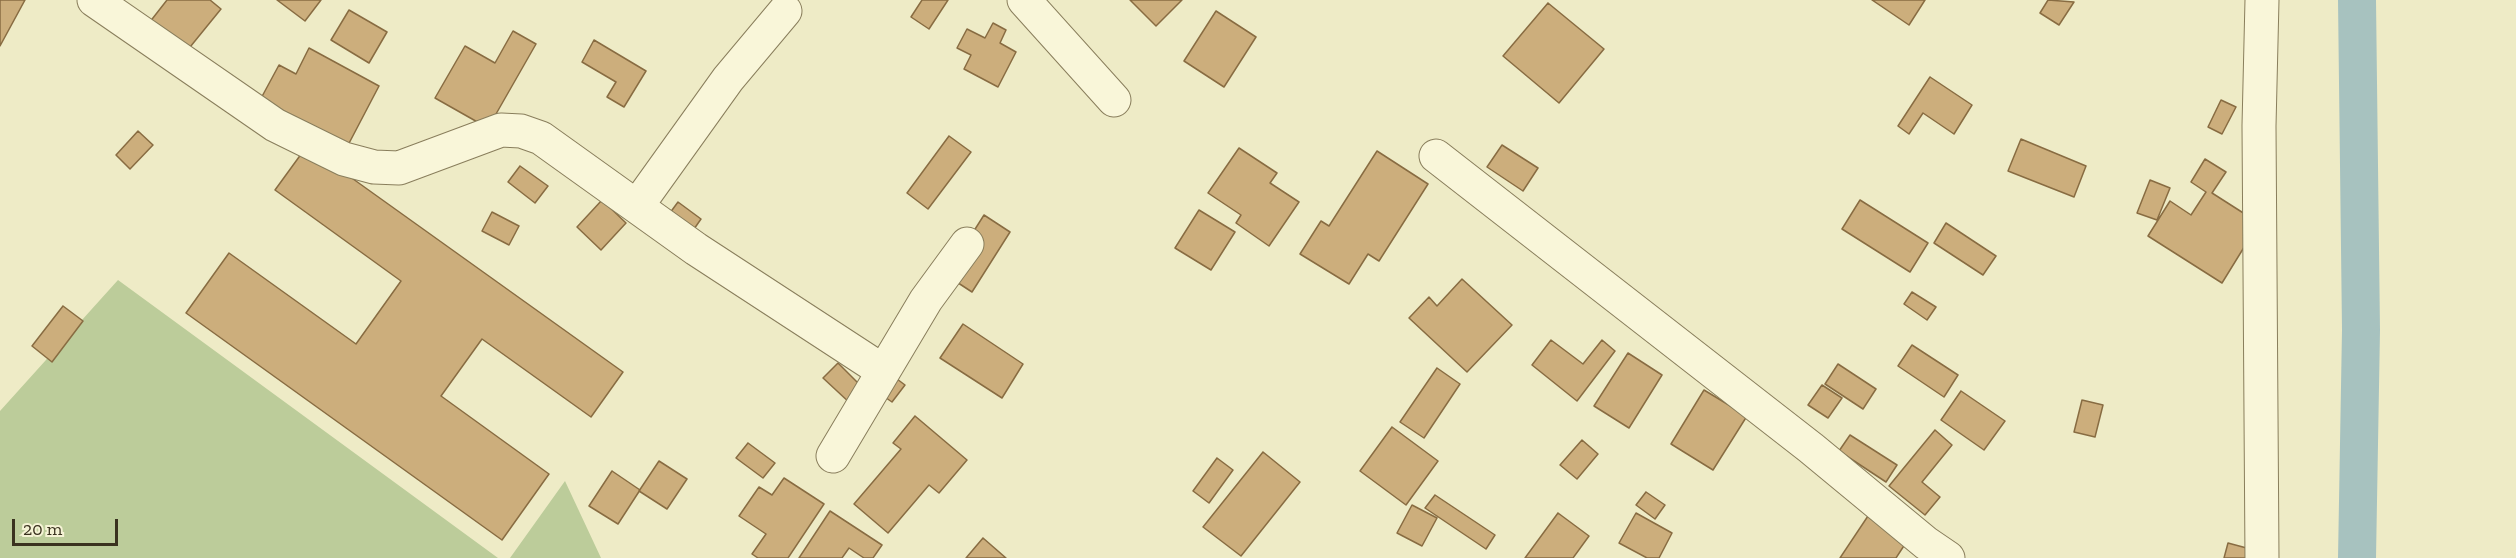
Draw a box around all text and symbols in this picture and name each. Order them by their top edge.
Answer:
scale bar [15,507,122,545]
text: 20 m [23,518,62,540]

